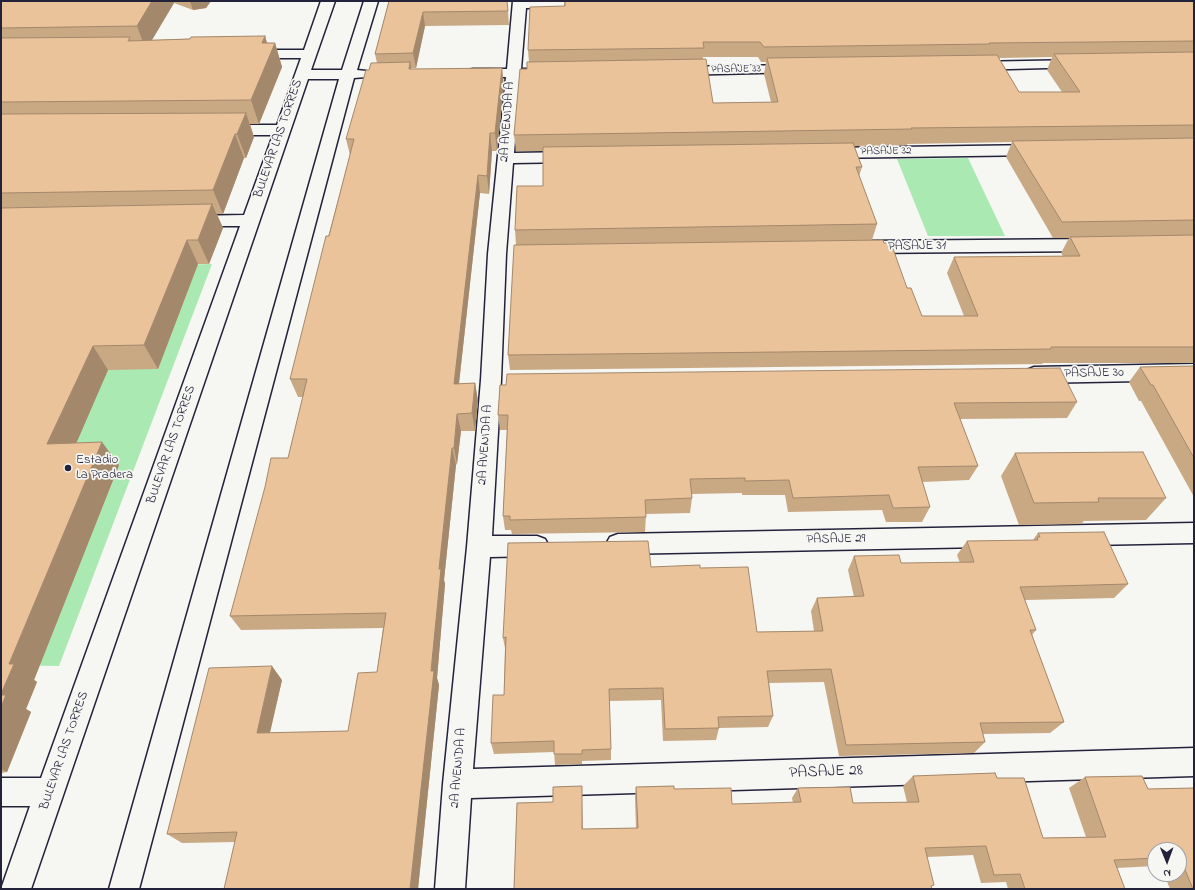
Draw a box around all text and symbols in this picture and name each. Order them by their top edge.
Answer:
street label: PASAJE 33 [711,63,761,77]
street label: BULEVAR LAS TORRES [251,78,307,200]
street label: 2A AVENIDA A [497,81,519,163]
street label: PASAJE 32 [860,145,912,159]
street label: PASAJE 31 [888,239,946,255]
street label: PASAJE 30 [1064,366,1124,382]
street label: BULEVAR LAS TORRES [144,384,200,506]
street label: 2A AVENIDA A [475,404,497,486]
place label: Estadio La Pradera [76,453,133,484]
marker: Estadio La Pradera [63,463,73,473]
street label: PASAJE 29 [806,532,866,548]
street label: BULEVAR LAS TORRES [37,690,93,812]
street label: 2A AVENIDA A [448,727,470,809]
street label: PASAJE 28 [789,762,863,784]
north arrow [1147,842,1187,882]
text: N [1163,865,1171,881]

